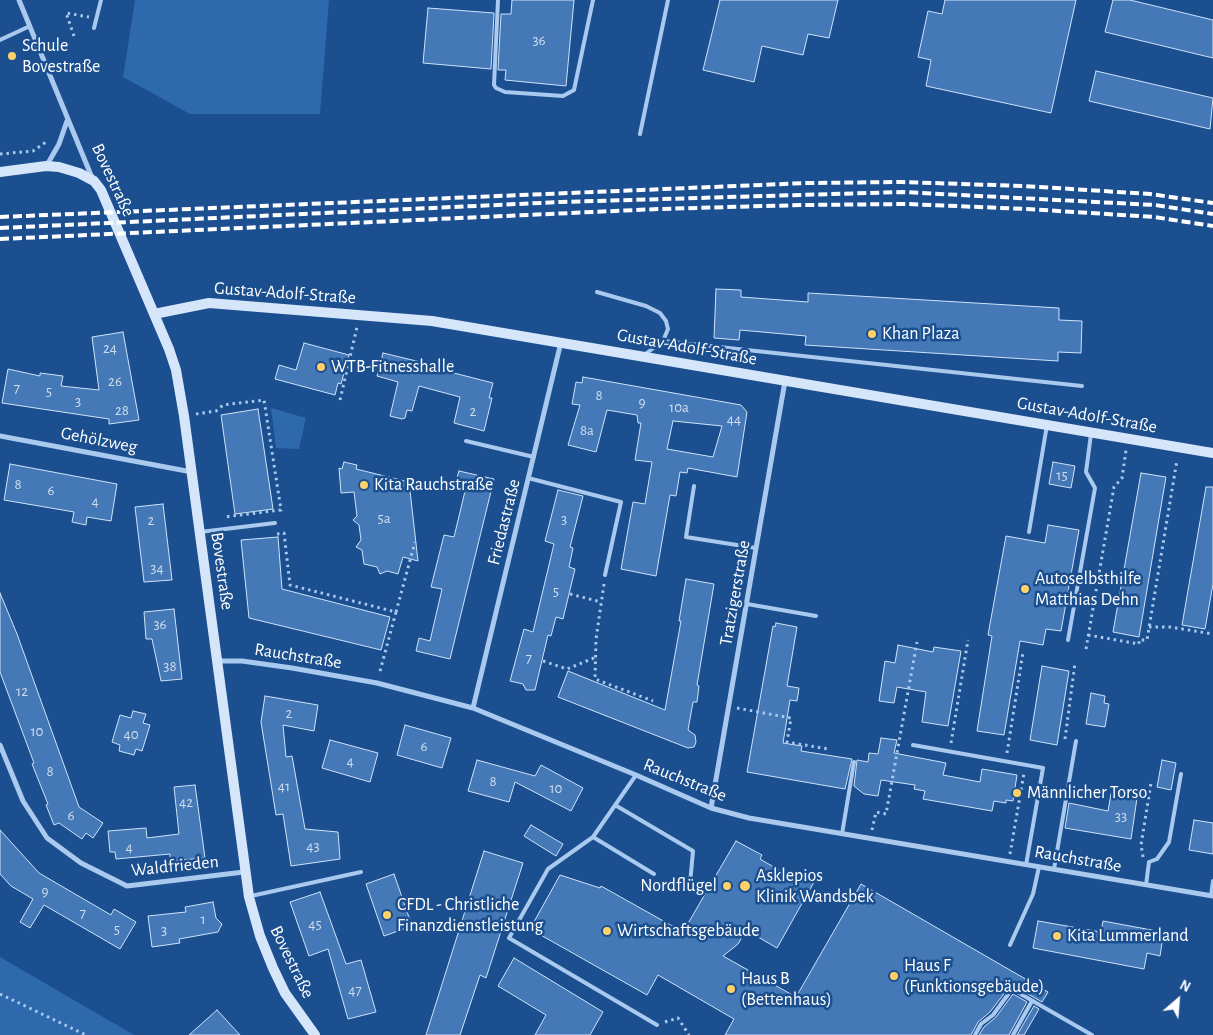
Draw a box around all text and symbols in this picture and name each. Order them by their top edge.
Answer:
house number: 36 [532,31,546,49]
place label: Schule Bovestraße [22,35,100,78]
marker: Schule Bovestraße [6,50,18,62]
street label: Bovestraße [87,140,139,220]
street label: Gustav-Adolf-Straße [213,277,357,309]
place label: Khan Plaza [882,323,959,345]
street label: Gustav-Adolf-Straße [615,324,759,370]
marker: Khan Plaza [866,328,878,340]
house number: 24 [103,339,117,357]
place label: WTB-Fitnesshalle [331,356,454,378]
marker: WTB-Fitnesshalle [315,361,327,373]
house number: 26 [108,372,122,390]
house number: 7 [14,379,20,397]
house number: 5 [46,382,52,400]
house number: 8 [595,386,603,404]
house number: 3 [75,392,81,410]
street label: Gustav-Adolf-Straße [1015,392,1159,438]
house number: 9 [638,393,646,411]
house number: 10a [669,398,689,416]
house number: 28 [115,401,129,419]
house number: 2 [470,402,476,420]
house number: 44 [727,410,741,428]
house number: 8a [580,421,594,439]
street label: Gehölzweg [59,422,139,458]
house number: 15 [1056,466,1068,484]
place label: Kita Rauchstraße [374,474,493,496]
house number: 8 [14,475,22,493]
street label: Friedastraße [483,477,525,567]
marker: Kita Rauchstraße [358,479,370,491]
house number: 6 [47,481,55,499]
house number: 4 [91,492,99,510]
house number: 5a [377,509,391,527]
house number: 3 [561,510,567,528]
house number: 2 [148,511,154,529]
street label: Bovestraße [206,531,238,611]
street label: Tratzigerstraße [715,539,755,647]
house number: 34 [150,559,164,577]
place label: Autoselbsthilfe Matthias Dehn [1035,568,1141,610]
house number: 5 [553,582,559,600]
marker: Autoselbsthilfe Matthias Dehn [1019,583,1031,595]
house number: 36 [153,615,167,633]
street label: Rauchstraße [253,638,343,674]
house number: 7 [526,649,532,667]
house number: 38 [163,657,177,675]
house number: 12 [16,682,28,700]
house number: 2 [286,704,292,722]
house number: 10 [30,722,44,740]
house number: 40 [123,725,139,743]
house number: 6 [420,737,428,755]
house number: 4 [346,752,354,770]
street label: Rauchstraße [640,753,730,807]
house number: 8 [46,762,54,780]
house number: 8 [489,772,497,790]
house number: 41 [278,777,290,795]
house number: 10 [549,779,563,797]
place label: Männlicher Torso [1027,782,1147,804]
marker: Männlicher Torso [1011,787,1023,799]
house number: 42 [179,793,193,811]
house number: 6 [67,806,75,824]
house number: 33 [1115,807,1127,825]
house number: 43 [306,837,320,855]
house number: 4 [125,838,133,856]
street label: Rauchstraße [1033,841,1123,877]
street label: Waldfrieden [130,851,220,881]
place label: Asklepios Klinik Wandsbek [756,865,874,908]
place label: Nordflügel [640,875,717,897]
marker: Asklepios Klinik Wandsbek [738,879,752,893]
marker: Nordflügel [721,880,733,892]
house number: 9 [41,882,49,900]
place label: CFDL - Christliche Finanzdienstleistung [397,894,543,936]
house number: 7 [80,904,86,922]
marker: CFDL - Christliche Finanzdienstleistung [381,909,393,921]
house number: 1 [200,910,206,928]
house number: 45 [308,915,322,933]
house number: 5 [114,920,120,938]
place label: Wirtschaftsgebäude [617,920,759,942]
house number: 3 [161,921,167,939]
street label: Bovestraße [265,922,319,1002]
marker: Wirtschaftsgebäude [601,925,613,937]
place label: Kita Lummerland [1067,925,1189,947]
marker: Kita Lummerland [1051,930,1063,942]
place label: Haus F (Funktionsgebäude) [904,955,1044,998]
place label: Haus B (Bettenhaus) [741,968,832,1011]
marker: Haus F (Funktionsgebäude) [888,970,900,982]
north arrow [1153,975,1203,1025]
text: N [1177,978,1192,995]
house number: 47 [348,981,362,999]
marker: Haus B (Bettenhaus) [725,983,737,995]

